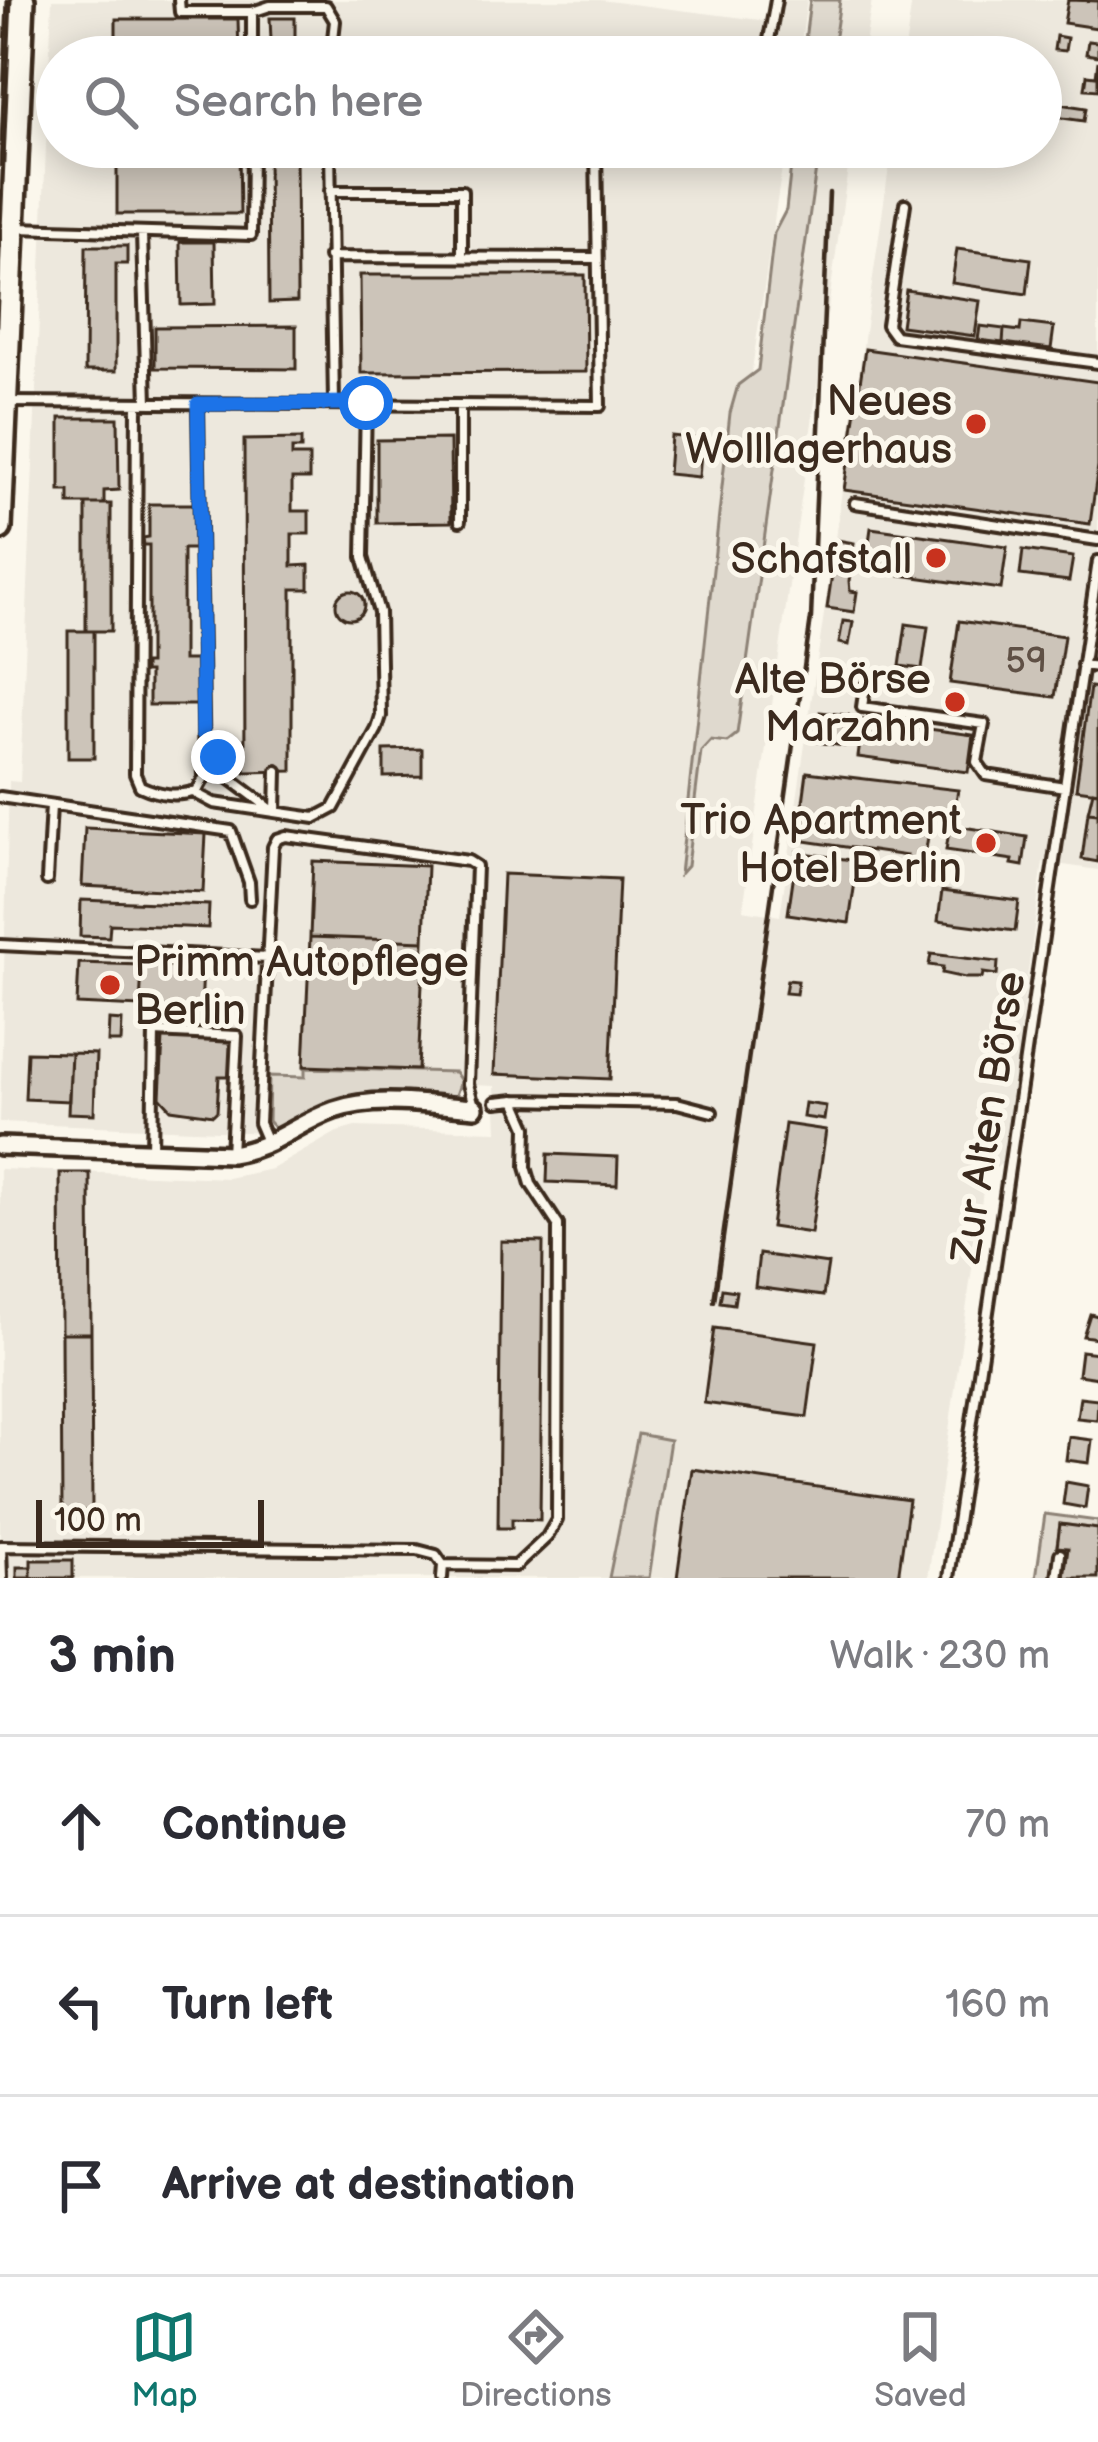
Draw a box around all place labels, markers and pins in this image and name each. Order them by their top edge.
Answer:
place label: Neues Wolllagerhaus [685,377,952,476]
marker: Neues Wolllagerhaus [963,411,989,437]
place label: Schafstall [730,535,912,586]
marker: Schafstall [923,545,949,571]
place label: Alte Börse Marzahn [735,655,931,754]
marker: Alte Börse Marzahn [942,689,968,715]
place label: Trio Apartment Hotel Berlin [680,796,962,895]
marker: Trio Apartment Hotel Berlin [973,830,999,856]
place label: Primm Autopflege Berlin [134,938,469,1037]
marker: Primm Autopflege Berlin [97,972,123,998]

